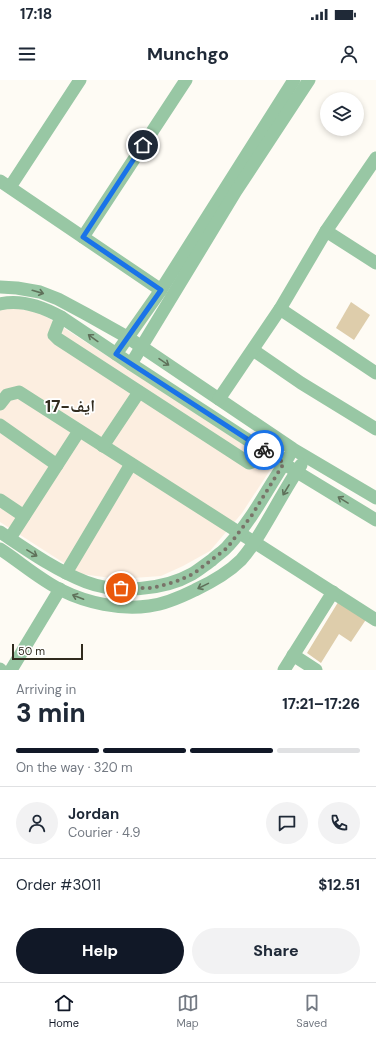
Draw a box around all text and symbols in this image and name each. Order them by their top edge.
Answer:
text: 17:18 [20,4,52,24]
text: Munchgo [147,42,229,66]
icon: menu [16,43,38,65]
icon: person [338,43,360,65]
map controls [320,92,364,136]
button: layers [320,92,364,136]
pin [126,128,160,162]
icon: home [132,134,154,156]
one-way arrow [32,289,45,296]
one-way arrow [88,333,99,342]
one-way arrow [158,358,169,366]
district label: ایف-17 [45,395,95,417]
courier [244,430,284,470]
icon: bike [253,439,275,461]
one-way arrow [282,484,290,495]
one-way arrow [338,496,349,504]
one-way arrow [26,550,38,558]
pin [104,571,138,605]
icon: bag [110,577,132,599]
one-way arrow [197,583,209,590]
one-way arrow [72,592,84,600]
scale bar [12,642,83,661]
text: 50 m [18,644,45,658]
text: Arriving in [16,681,76,698]
text: 17:21–17:26 [282,694,360,714]
text: 3 min [16,696,86,730]
text: On the way · 320 m [16,759,133,776]
button: person [16,802,58,844]
button: chat [266,802,308,844]
button: phone [318,802,360,844]
text: Jordan [68,804,119,824]
text: Courier · 4.9 [68,824,140,841]
text: Order #3011 [16,875,101,895]
text: $12.51 [318,875,360,895]
button: Help [16,928,184,974]
button: Share [192,928,360,974]
tab: Home [49,992,79,1030]
tab: Map [177,992,199,1030]
tab: Saved [296,992,327,1030]

